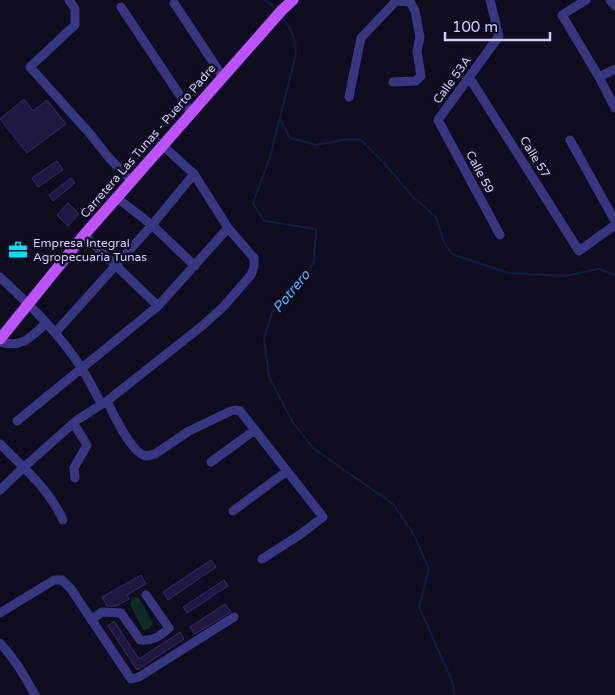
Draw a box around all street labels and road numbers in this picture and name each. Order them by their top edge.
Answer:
street label: Calle 53A [430,54,474,106]
street label: Carretera Las Tunas - Puerto Padre [77,61,219,221]
street label: Calle 57 [517,134,553,180]
street label: Calle 59 [463,148,497,196]

